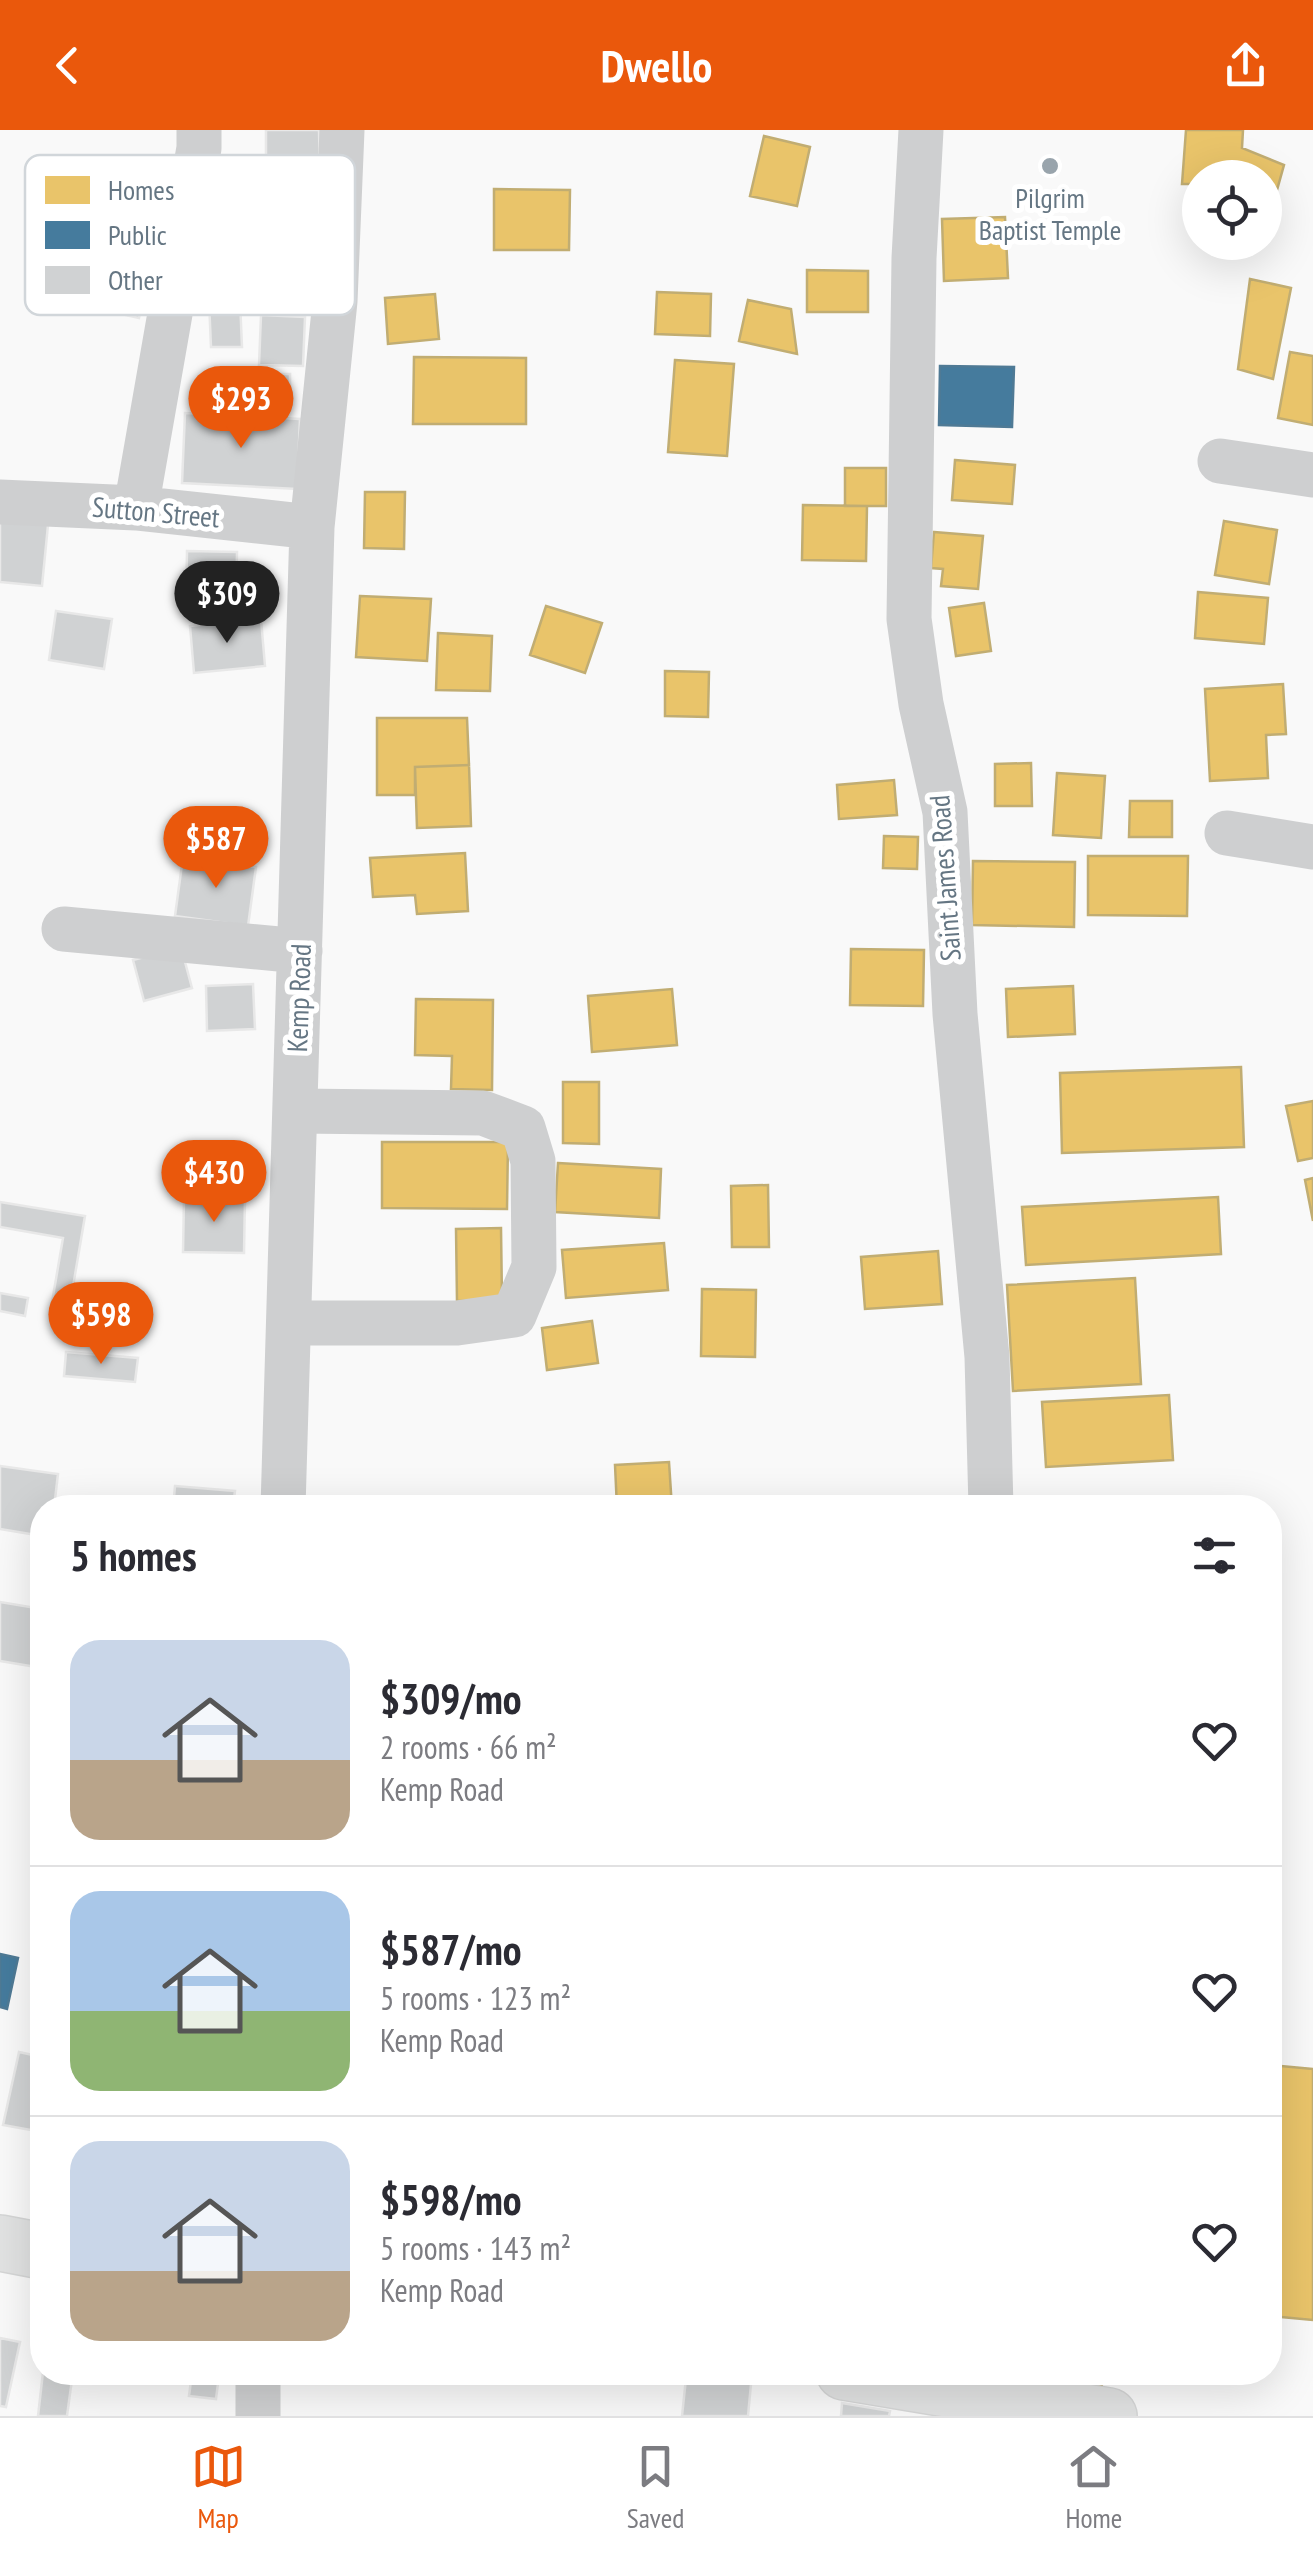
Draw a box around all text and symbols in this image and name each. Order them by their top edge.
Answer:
text: Dwello [601,36,712,94]
icon: back [40,38,95,93]
icon: share [1218,38,1273,93]
legend [25,155,355,315]
marker: Pilgrim Baptist Temple [1039,155,1061,177]
map controls [1182,160,1282,260]
button: locate [1182,160,1282,260]
text: Homes [108,171,174,208]
place label: Pilgrim Baptist Temple [979,179,1121,248]
text: Public [108,216,167,253]
text: Other [108,261,163,298]
pin: $293 [182,366,300,451]
text: $293 [210,377,272,419]
street label: Sutton Street [91,488,222,536]
pin: $309 [168,561,286,646]
text: $309 [196,572,258,614]
street label: Saint James Road [920,794,969,962]
pin: $587 [157,806,275,891]
text: $587 [185,817,247,859]
street label: Kemp Road [278,943,319,1053]
pin: $430 [155,1140,273,1225]
text: $430 [183,1151,245,1193]
pin: $598 [42,1282,160,1367]
text: $598 [70,1293,132,1335]
text: 5 homes [70,1528,197,1583]
icon: filters [1187,1528,1242,1583]
text: $309/mo [380,1671,522,1726]
icon: home [150,1680,270,1800]
icon: heart [1187,1713,1242,1768]
text: 2 rooms · 66 m² [380,1726,557,1768]
text: Kemp Road [380,1768,504,1810]
text: $587/mo [380,1922,522,1977]
icon: home [150,1931,270,2051]
icon: heart [1187,1964,1242,2019]
text: 5 rooms · 123 m² [380,1977,571,2019]
text: Kemp Road [380,2019,504,2061]
text: $598/mo [380,2172,522,2227]
icon: home [150,2181,270,2301]
icon: heart [1187,2214,1242,2269]
text: 5 rooms · 143 m² [380,2227,571,2269]
text: Kemp Road [380,2269,504,2311]
tab: Map [191,2439,246,2536]
tab: Saved [627,2439,684,2536]
tab: Home [1066,2439,1122,2536]

